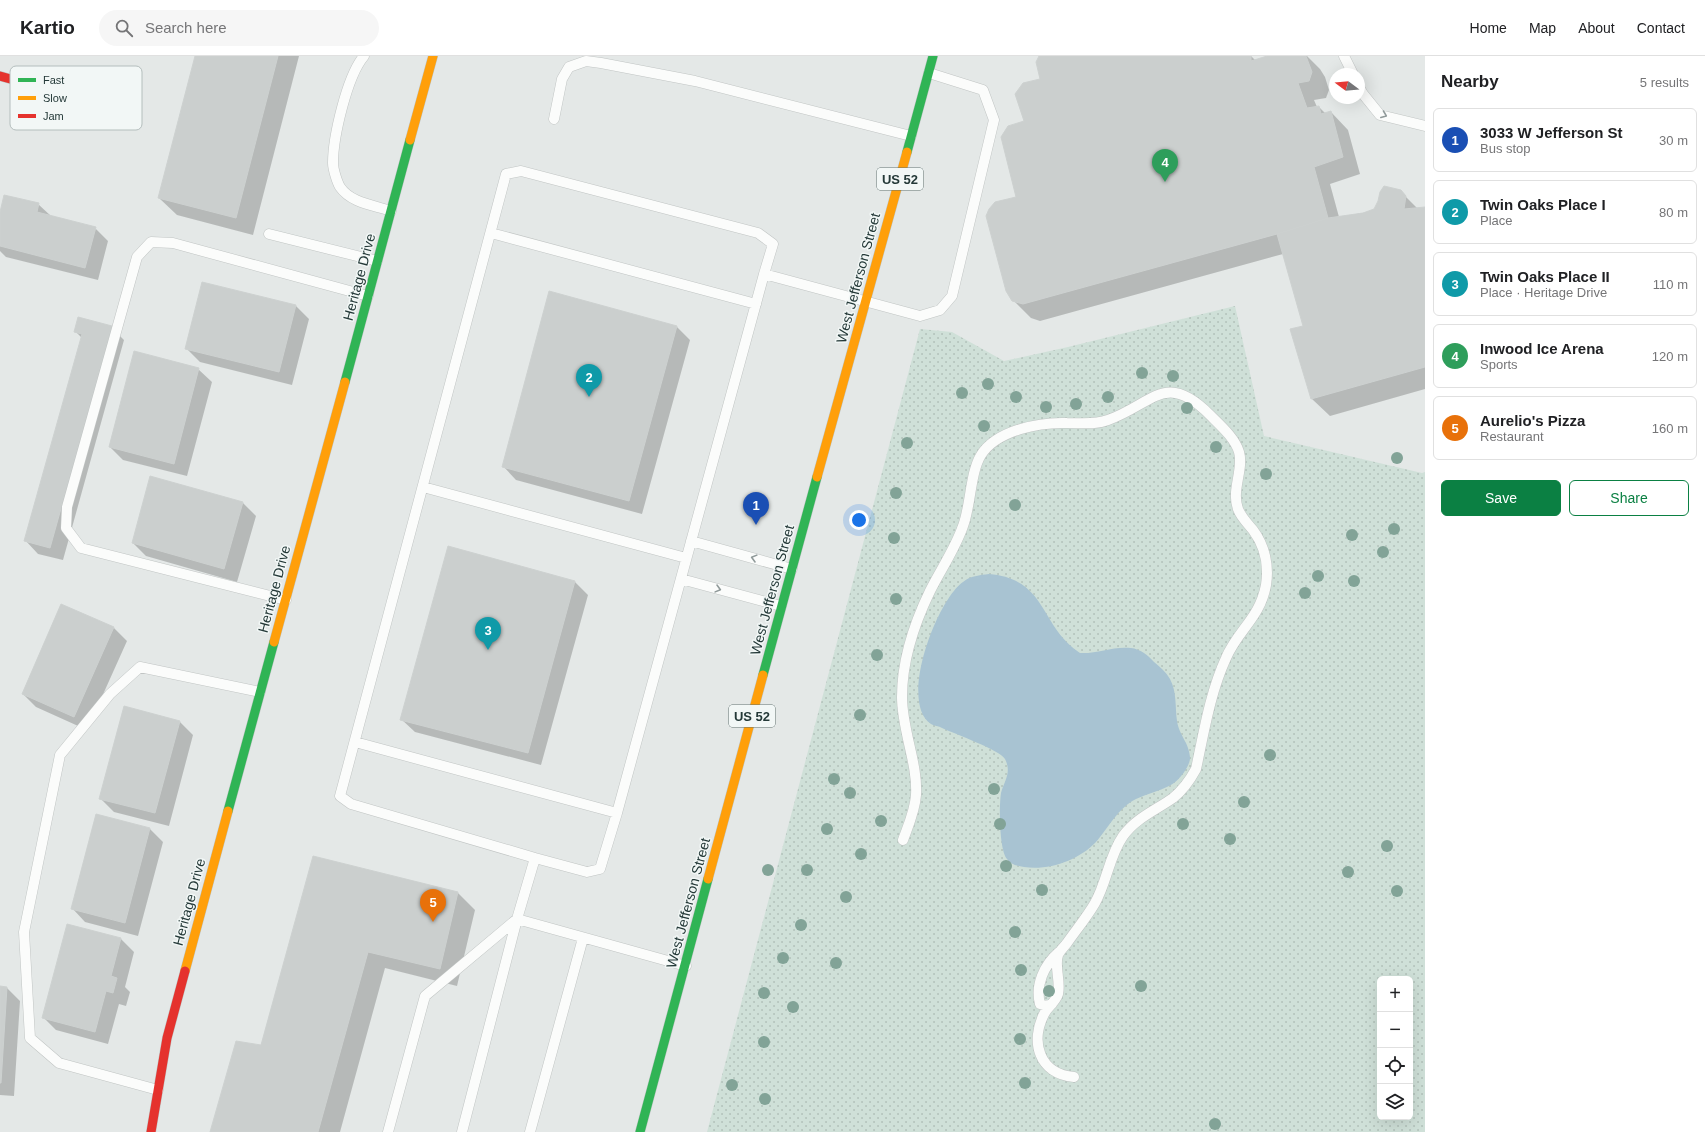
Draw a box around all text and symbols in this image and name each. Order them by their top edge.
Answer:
search box [99,10,379,46]
text: Kartio [20,17,75,38]
icon: search [113,17,135,39]
text: Search here [145,19,227,36]
text: Home [1470,20,1507,36]
text: Map [1529,20,1556,36]
text: About [1578,20,1615,36]
text: Contact [1637,20,1685,36]
legend [10,66,142,130]
north arrow [1329,68,1365,104]
text: Nearby [1441,72,1499,91]
text: Fast [43,74,64,86]
text: 5 results [1640,75,1689,90]
text: Slow [43,92,67,104]
text: Jam [43,110,64,122]
one-way arrow [1381,110,1388,118]
text: 3033 W Jefferson St [1480,124,1623,141]
text: 1 [1451,133,1459,148]
text: 30 m [1659,133,1688,148]
text: Bus stop [1480,141,1531,156]
pin: 4 [1152,149,1178,182]
road number: US 52 [877,168,923,190]
text: Twin Oaks Place I [1480,196,1606,213]
text: 2 [1451,205,1459,220]
text: 80 m [1659,205,1688,220]
street label: West Jefferson Street [833,211,883,345]
text: Place [1480,213,1513,228]
street label: Heritage Drive [340,232,378,322]
text: Twin Oaks Place II [1480,268,1610,285]
text: 3 [1451,277,1459,292]
text: 110 m [1653,277,1688,292]
text: Place · Heritage Drive [1480,285,1607,300]
text: Inwood Ice Arena [1480,340,1604,357]
text: 4 [1451,349,1459,364]
text: 120 m [1652,349,1688,364]
text: Sports [1480,357,1518,372]
pin: 2 [576,364,602,397]
text: Aurelio's Pizza [1480,412,1585,429]
text: 5 [1451,421,1459,436]
text: 160 m [1652,421,1688,436]
text: Restaurant [1480,429,1544,444]
button: Save [1441,480,1561,516]
button: Share [1569,480,1689,516]
pin: 1 [743,492,769,525]
your location [849,510,869,530]
street label: West Jefferson Street [747,523,797,657]
street label: Heritage Drive [255,544,293,634]
one-way arrow [751,555,757,563]
one-way arrow [715,584,722,593]
pin: 3 [475,617,501,650]
road number: US 52 [729,705,775,727]
street label: West Jefferson Street [663,836,713,970]
street label: Heritage Drive [170,857,208,947]
pin: 5 [420,889,446,922]
map controls [1377,976,1413,1120]
button: + [1377,976,1413,1012]
button: − [1377,1012,1413,1048]
button: locate [1377,1048,1413,1084]
button: layers [1377,1084,1413,1120]

